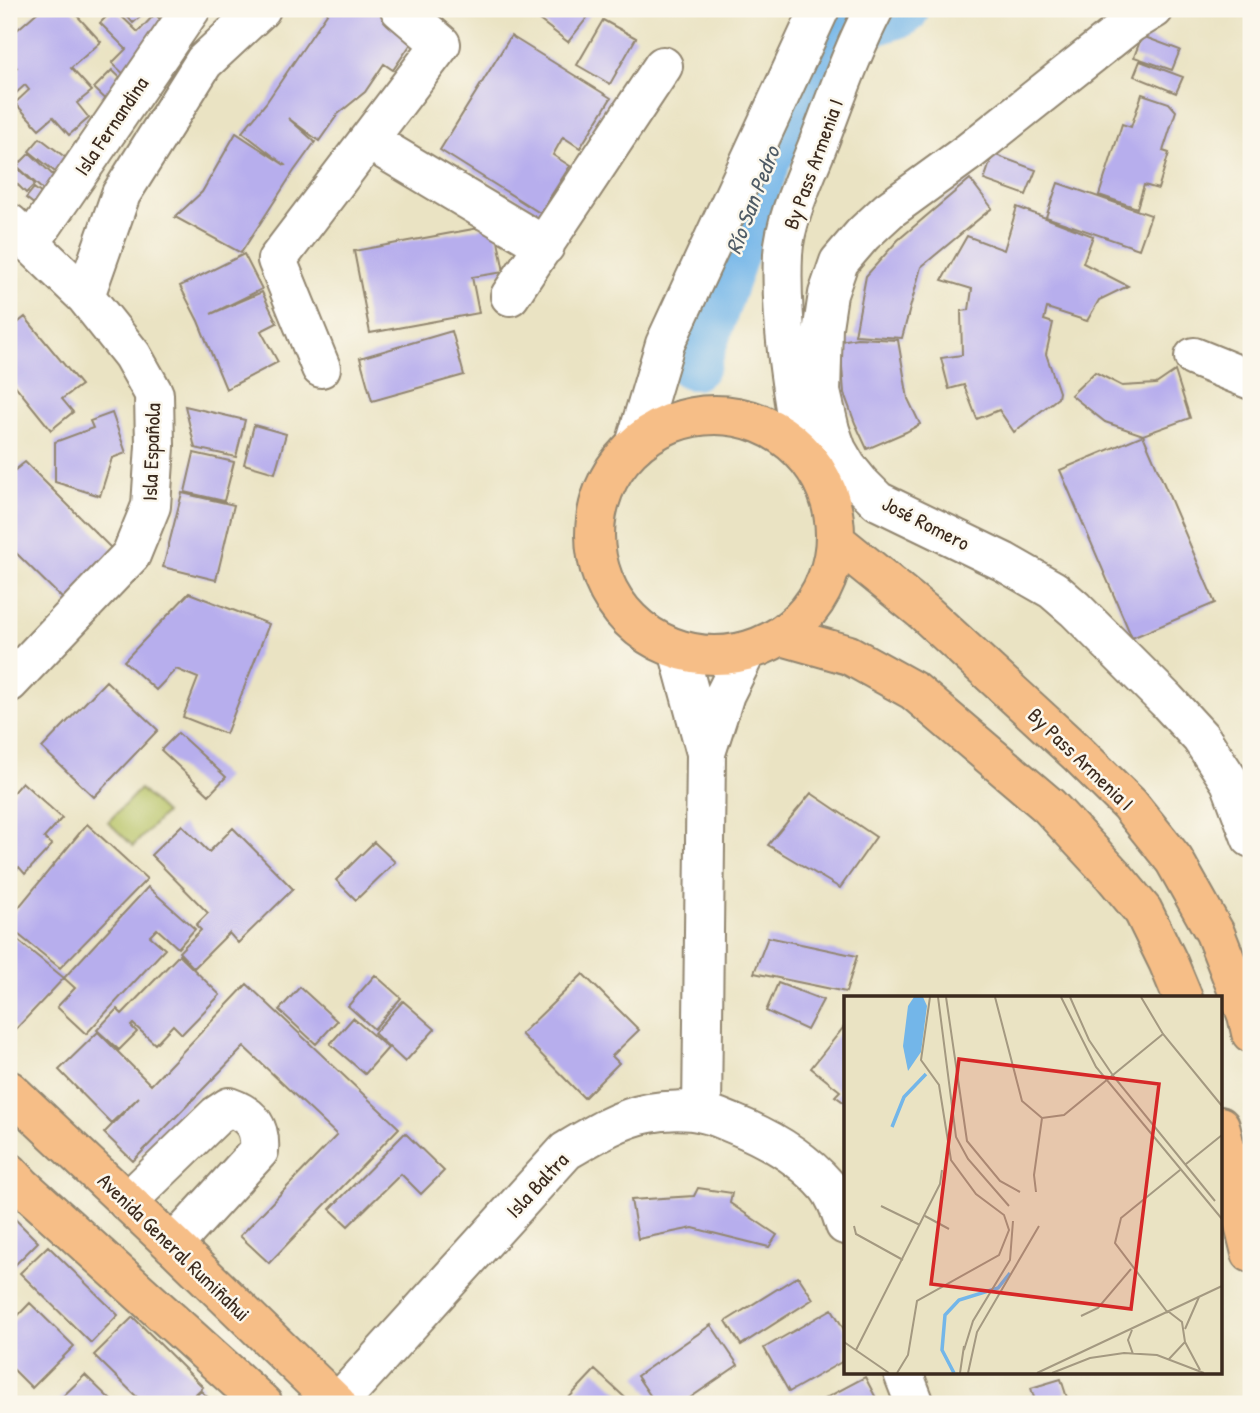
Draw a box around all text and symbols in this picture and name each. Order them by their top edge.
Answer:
street label: Isla Fernandina [67,71,155,181]
street label: By Pass Armenia I [776,95,850,233]
water label: Río San Pedro [717,140,787,258]
street label: Isla Española [135,403,167,501]
street label: José Romero [877,489,975,557]
street label: By Pass Armenia I [1022,701,1140,817]
inset map [844,996,1222,1374]
street label: Isla Baltra [499,1146,575,1224]
street label: Avenida General Rumiñahui [91,1166,257,1328]

